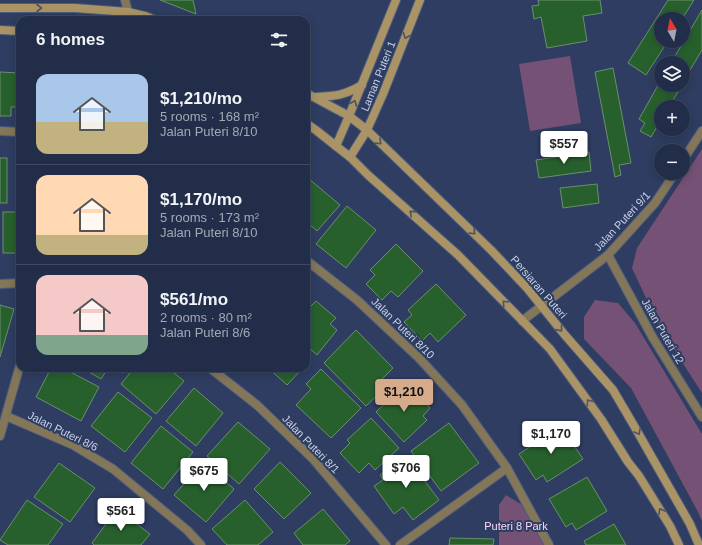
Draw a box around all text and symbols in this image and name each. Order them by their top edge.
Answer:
one-way arrow [36,4,42,12]
north arrow [654,12,690,48]
map controls [654,12,690,180]
icon: filters [268,29,290,51]
text: 6 homes [36,30,105,49]
one-way arrow [402,33,410,40]
street label: Laman Puteri 1 [358,39,398,113]
button: layers [654,56,690,92]
text: $1,210/mo [160,89,242,108]
icon: home [68,90,116,138]
one-way arrow [350,99,358,106]
button: + [654,100,690,136]
text: 5 rooms · 168 m² [160,109,259,124]
text: Jalan Puteri 8/10 [160,124,258,139]
pin: $557 [540,131,588,165]
text: $557 [550,136,578,151]
one-way arrow [374,137,382,145]
button: − [654,144,690,180]
street label: Jalan Puteri 9/1 [592,189,652,253]
text: $1,170/mo [160,190,242,209]
icon: home [68,191,116,239]
text: 5 rooms · 173 m² [160,210,259,225]
one-way arrow [409,211,416,218]
text: Jalan Puteri 8/10 [160,225,258,240]
one-way arrow [468,227,476,235]
street label: Persiaran Puteri [509,253,569,321]
text: $561/mo [160,290,228,309]
icon: home [68,291,116,339]
street label: Jalan Puteri 8/10 [369,295,437,361]
street label: Jalan Puteri 12 [639,296,687,366]
one-way arrow [502,300,510,308]
text: 2 rooms · 80 m² [160,310,252,325]
one-way arrow [555,324,562,331]
text: Jalan Puteri 8/6 [160,325,250,340]
pin: $1,210 [371,379,437,413]
text: $1,210 [384,384,424,399]
one-way arrow [587,400,594,407]
street label: Jalan Puteri 8/6 [26,409,100,453]
street label: Jalan Puteri 8/1 [280,412,342,476]
pin: $1,170 [518,421,584,455]
text: $1,170 [531,426,571,441]
one-way arrow [633,428,640,435]
pin: $706 [382,455,430,489]
pin: $675 [180,458,228,492]
text: $706 [392,460,420,475]
text: $675 [190,463,218,478]
pin: $561 [97,498,145,532]
text: $561 [107,503,135,518]
one-way arrow [658,508,665,515]
park label: Puteri 8 Park [484,520,548,532]

